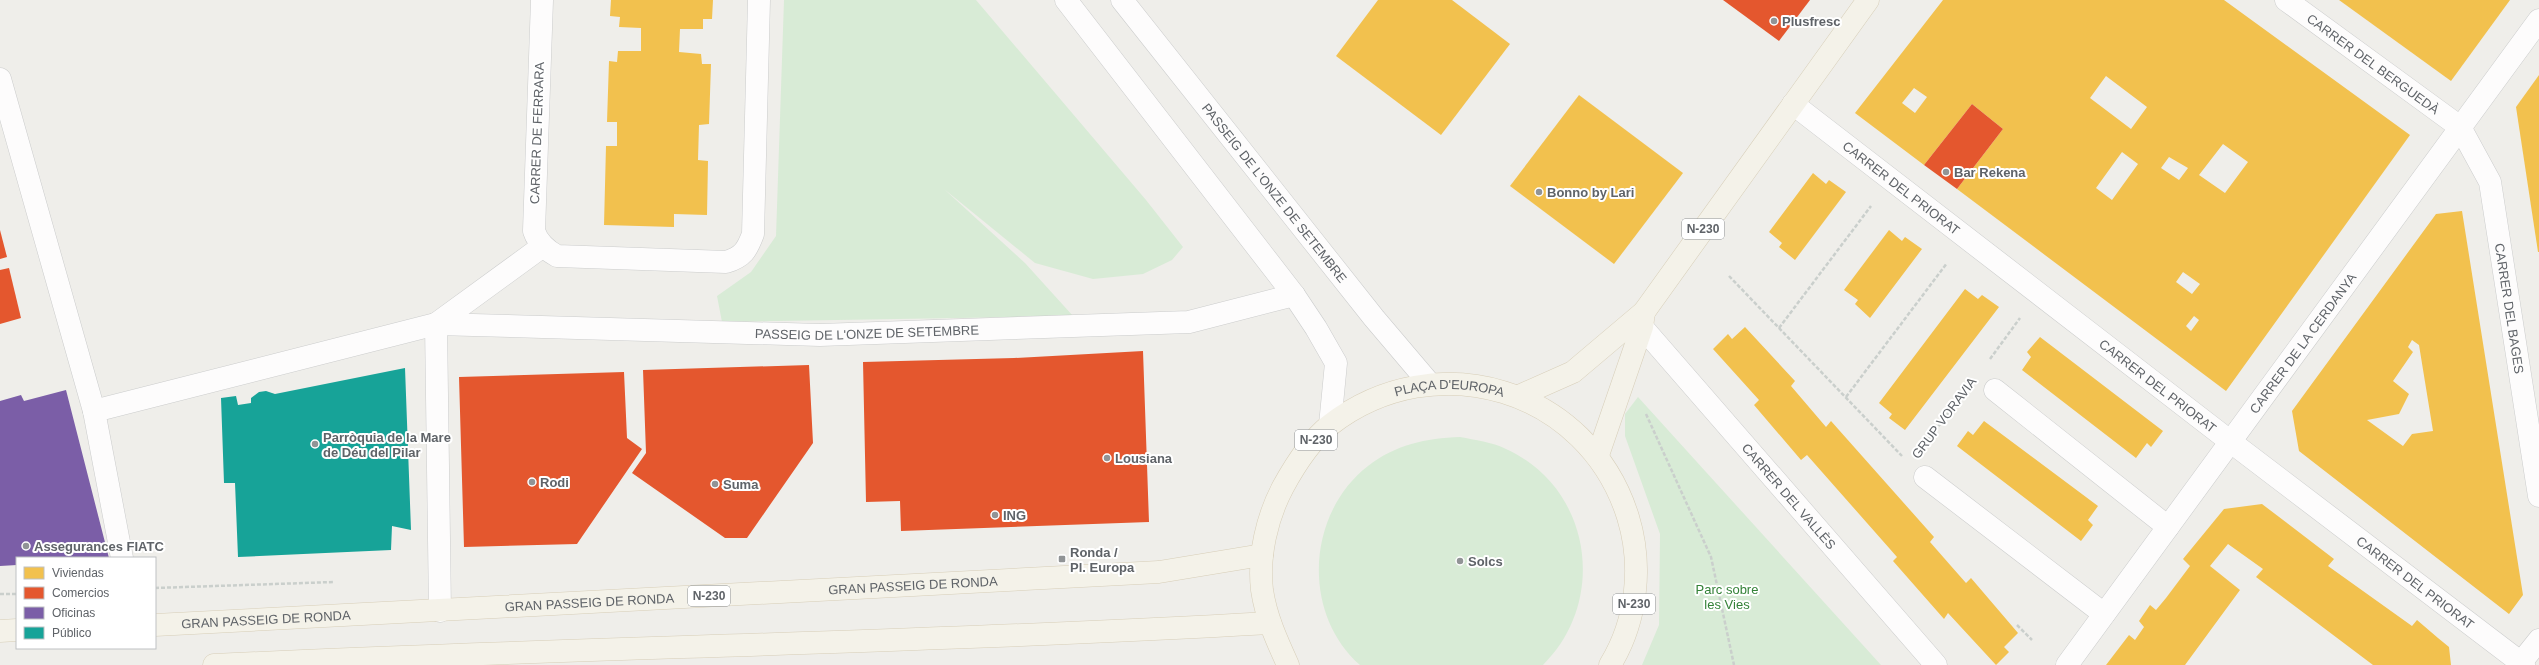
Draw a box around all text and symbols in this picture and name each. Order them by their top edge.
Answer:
street label: CARRER DEL BERGUEDÀ [2304,10,2443,117]
place label: Plusfresc [1782,14,1841,29]
marker: Plusfresc [1769,16,1779,26]
street label: CARRER DE FERRARA [527,61,547,204]
street label: PASSEIG DE L'ONZE DE SETEMBRE [1199,100,1350,286]
street label: CARRER DEL PRIORAT [1840,138,1963,238]
place label: Bar Rekena [1954,165,2026,180]
marker: Bar Rekena [1941,167,1951,177]
place label: Bonno by Lari [1547,185,1634,200]
marker: Bonno by Lari [1534,187,1544,197]
road number: N-230 [1682,219,1724,239]
street label: CARRER DEL BAGES [2492,242,2527,375]
street label: CARRER DE LA CERDANYA [2246,270,2359,416]
street label: PASSEIG DE L'ONZE DE SETEMBRE [755,322,980,343]
street label: CARRER DEL PRIORAT [2096,336,2220,436]
street label: GRUP VORAVIA [1909,374,1980,462]
street label: PLAÇA D'EUROPA [1392,376,1507,400]
place label: Parròquia de la Mare de Déu del Pilar [323,430,451,460]
road number: N-230 [1295,430,1337,450]
marker: Parròquia de la Mare de Déu del Pilar [310,439,320,449]
street label: CARRER DEL VALLÈS [1739,440,1839,552]
place label: Lousiana [1115,451,1173,466]
marker: Lousiana [1102,453,1112,463]
place label: Rodi [540,475,569,490]
marker: Rodi [527,477,537,487]
place label: Suma [723,477,759,492]
marker: Suma [710,479,720,489]
place label: ING [1003,508,1026,523]
marker: ING [990,510,1000,520]
street label: CARRER DEL PRIORAT [2354,533,2477,632]
place label: Assegurances FIATC [34,539,164,554]
marker: Assegurances FIATC [21,541,31,551]
place label: Ronda / Pl. Europa [1070,545,1135,575]
marker: Ronda / Pl. Europa [1057,554,1067,564]
place label: Solcs [1468,554,1503,569]
marker: Solcs [1455,556,1465,566]
legend [16,557,156,649]
text: Viviendas [52,566,104,580]
street label: GRAN PASSEIG DE RONDA [828,573,998,597]
park label: Parc sobre les Vies [1696,582,1758,612]
text: Comercios [52,586,109,600]
road number: N-230 [688,586,730,606]
street label: GRAN PASSEIG DE RONDA [504,590,675,614]
road number: N-230 [1613,594,1655,614]
text: Oficinas [52,606,95,620]
street label: GRAN PASSEIG DE RONDA [181,607,351,631]
text: Público [52,626,92,640]

